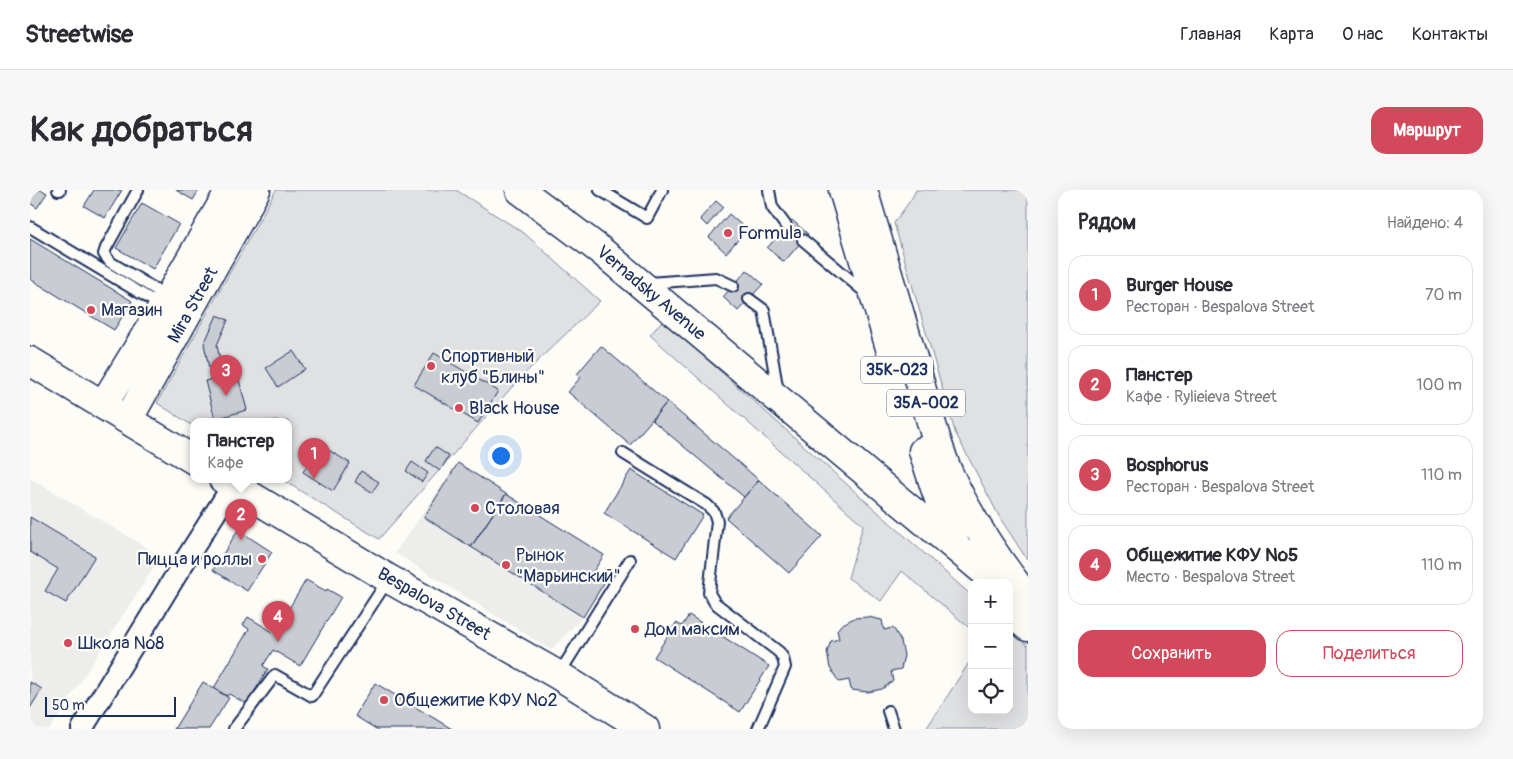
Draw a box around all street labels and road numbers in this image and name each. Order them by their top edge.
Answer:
street label: Vernadsky Avenue [592,241,711,346]
street label: Mira Street [163,262,224,347]
road number: 35К-023 [861,356,933,384]
road number: 35А-002 [887,390,965,417]
street label: Bespalova Street [373,562,495,646]

